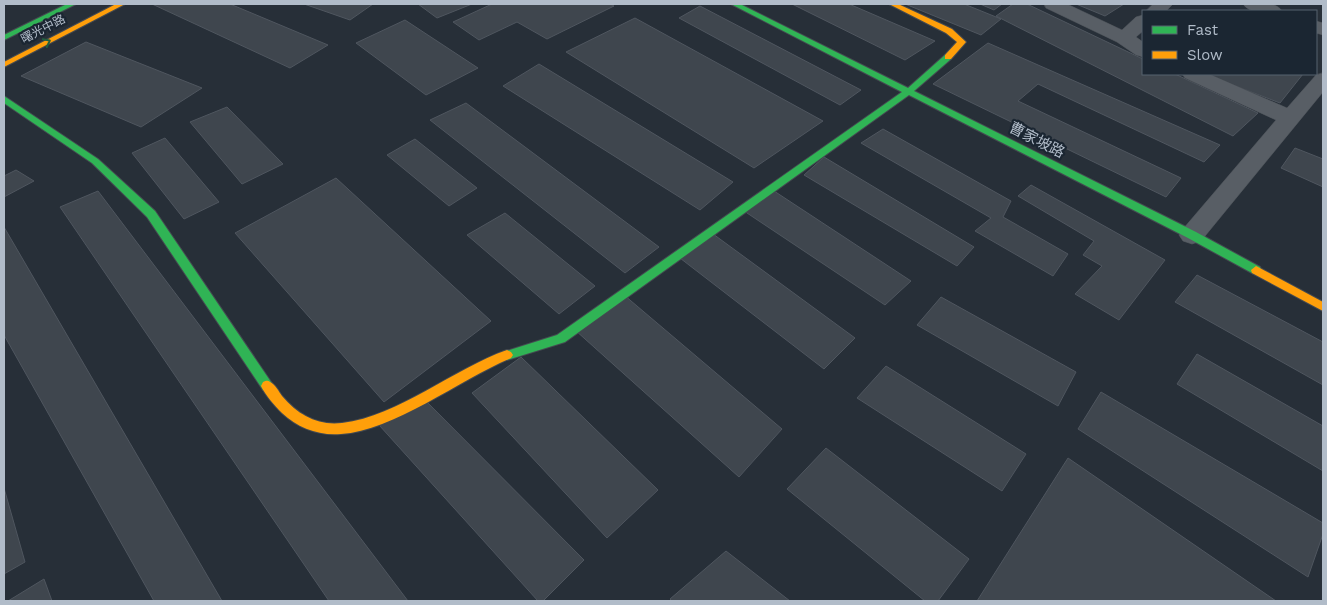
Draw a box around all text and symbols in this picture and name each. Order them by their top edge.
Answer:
legend [1142,10,1317,75]
street label: 曙光中路 [18,12,68,46]
text: Fast [1187,21,1219,39]
one-way arrow [42,38,51,48]
text: Slow [1187,46,1223,64]
street label: 曹家坡路 [1006,118,1068,162]

